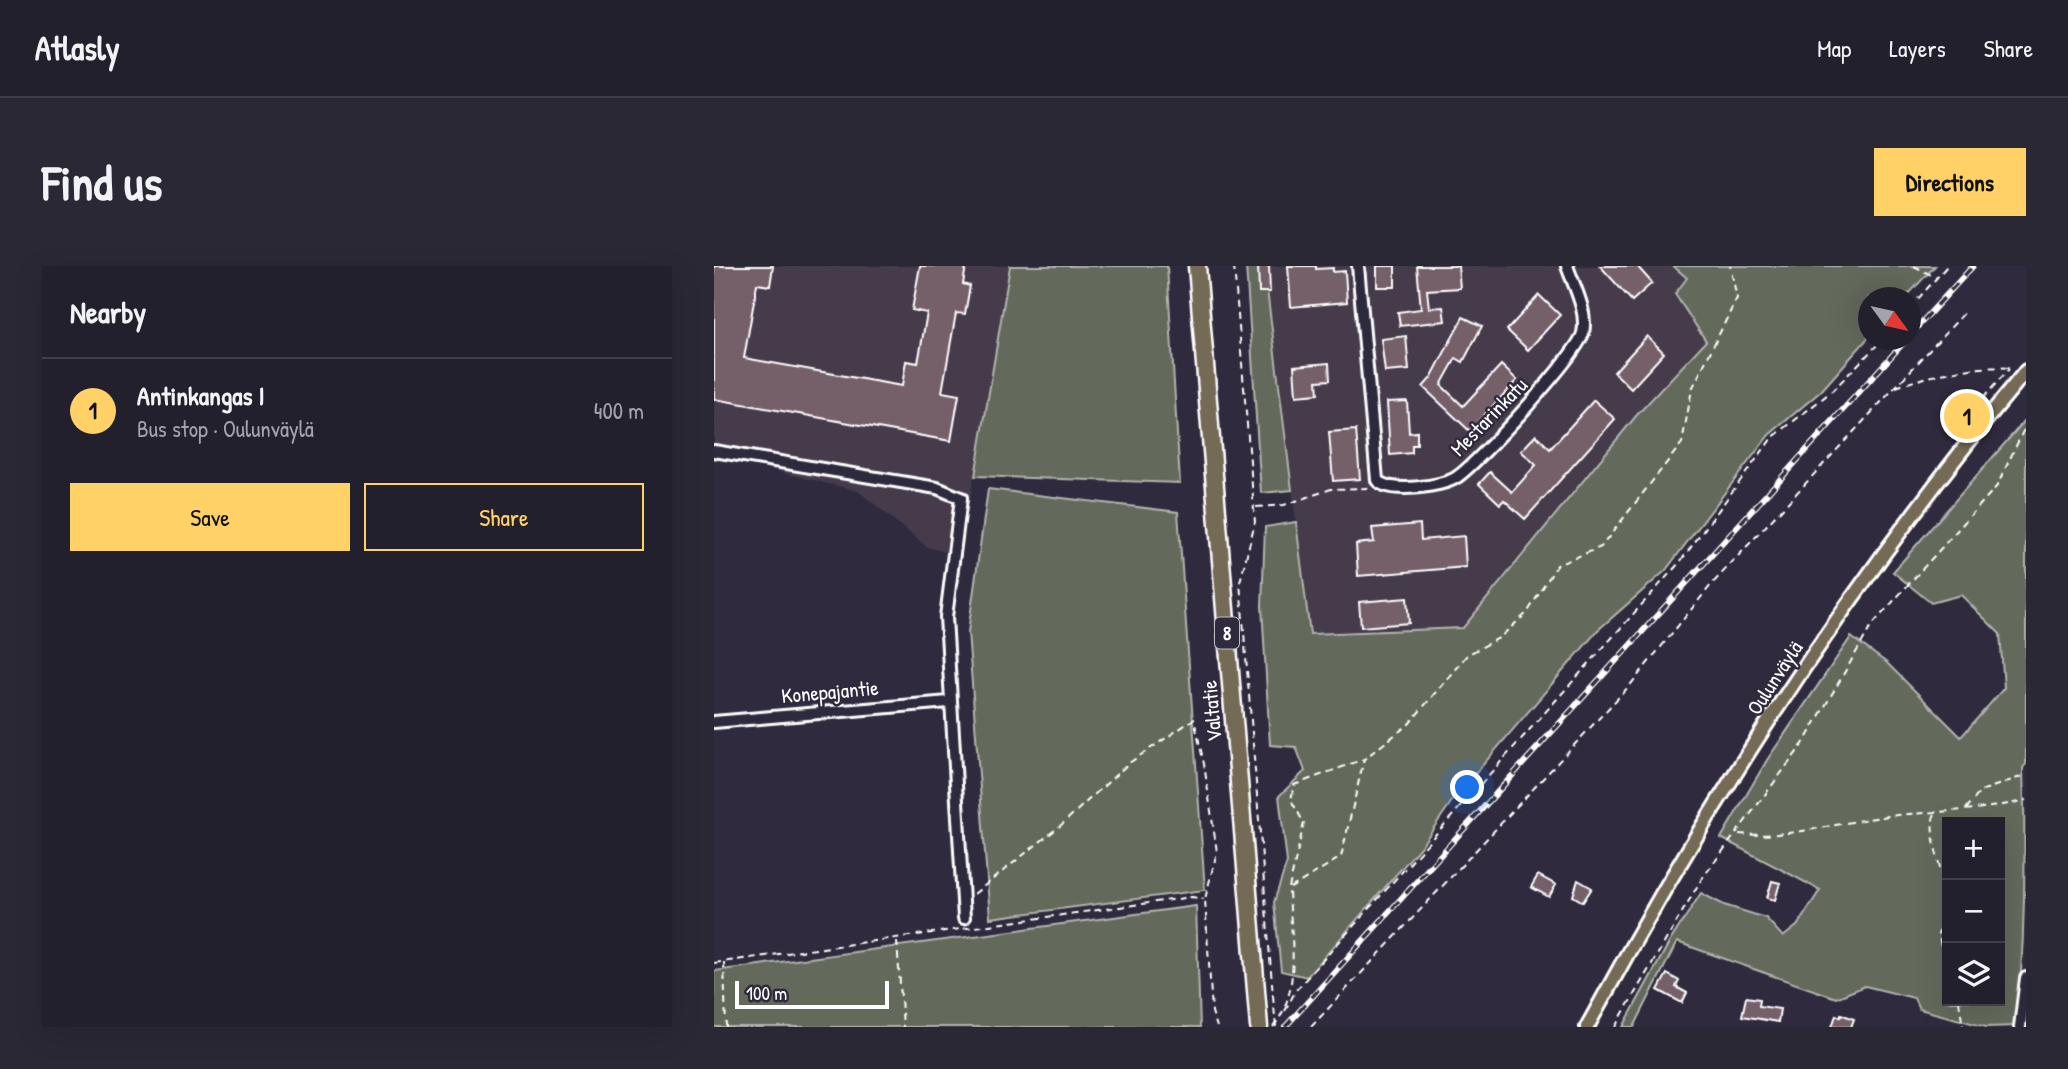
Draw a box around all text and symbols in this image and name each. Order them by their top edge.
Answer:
text: Atlasly [35,26,120,70]
text: Map [1817,32,1851,64]
text: Layers [1889,32,1946,64]
text: Share [1984,32,2033,64]
button: Directions [1874,148,2026,216]
text: Find us [42,149,162,215]
north arrow [1858,287,1921,350]
text: Nearby [70,292,146,332]
street label: Mestarinkatu [1444,370,1534,462]
text: Antinkangas I [137,378,265,413]
pin: 1 [1944,390,1990,442]
text: 1 [89,395,97,426]
text: 400 m [594,395,644,426]
text: Bus stop · Oulunväylä [137,413,314,444]
button: Save [70,483,350,551]
button: Share [364,483,644,551]
road number: 8 [1215,618,1239,648]
street label: Oulunväylä [1740,635,1809,720]
street label: Konepajantie [780,673,880,710]
street label: Valtatie [1194,679,1229,743]
your location [1450,770,1484,804]
map controls [1942,817,2005,1006]
button: + [1942,817,2005,880]
button: − [1942,880,2005,943]
button: layers [1942,943,2005,1006]
scale bar [735,978,889,1010]
text: 100 m [746,980,787,1006]

